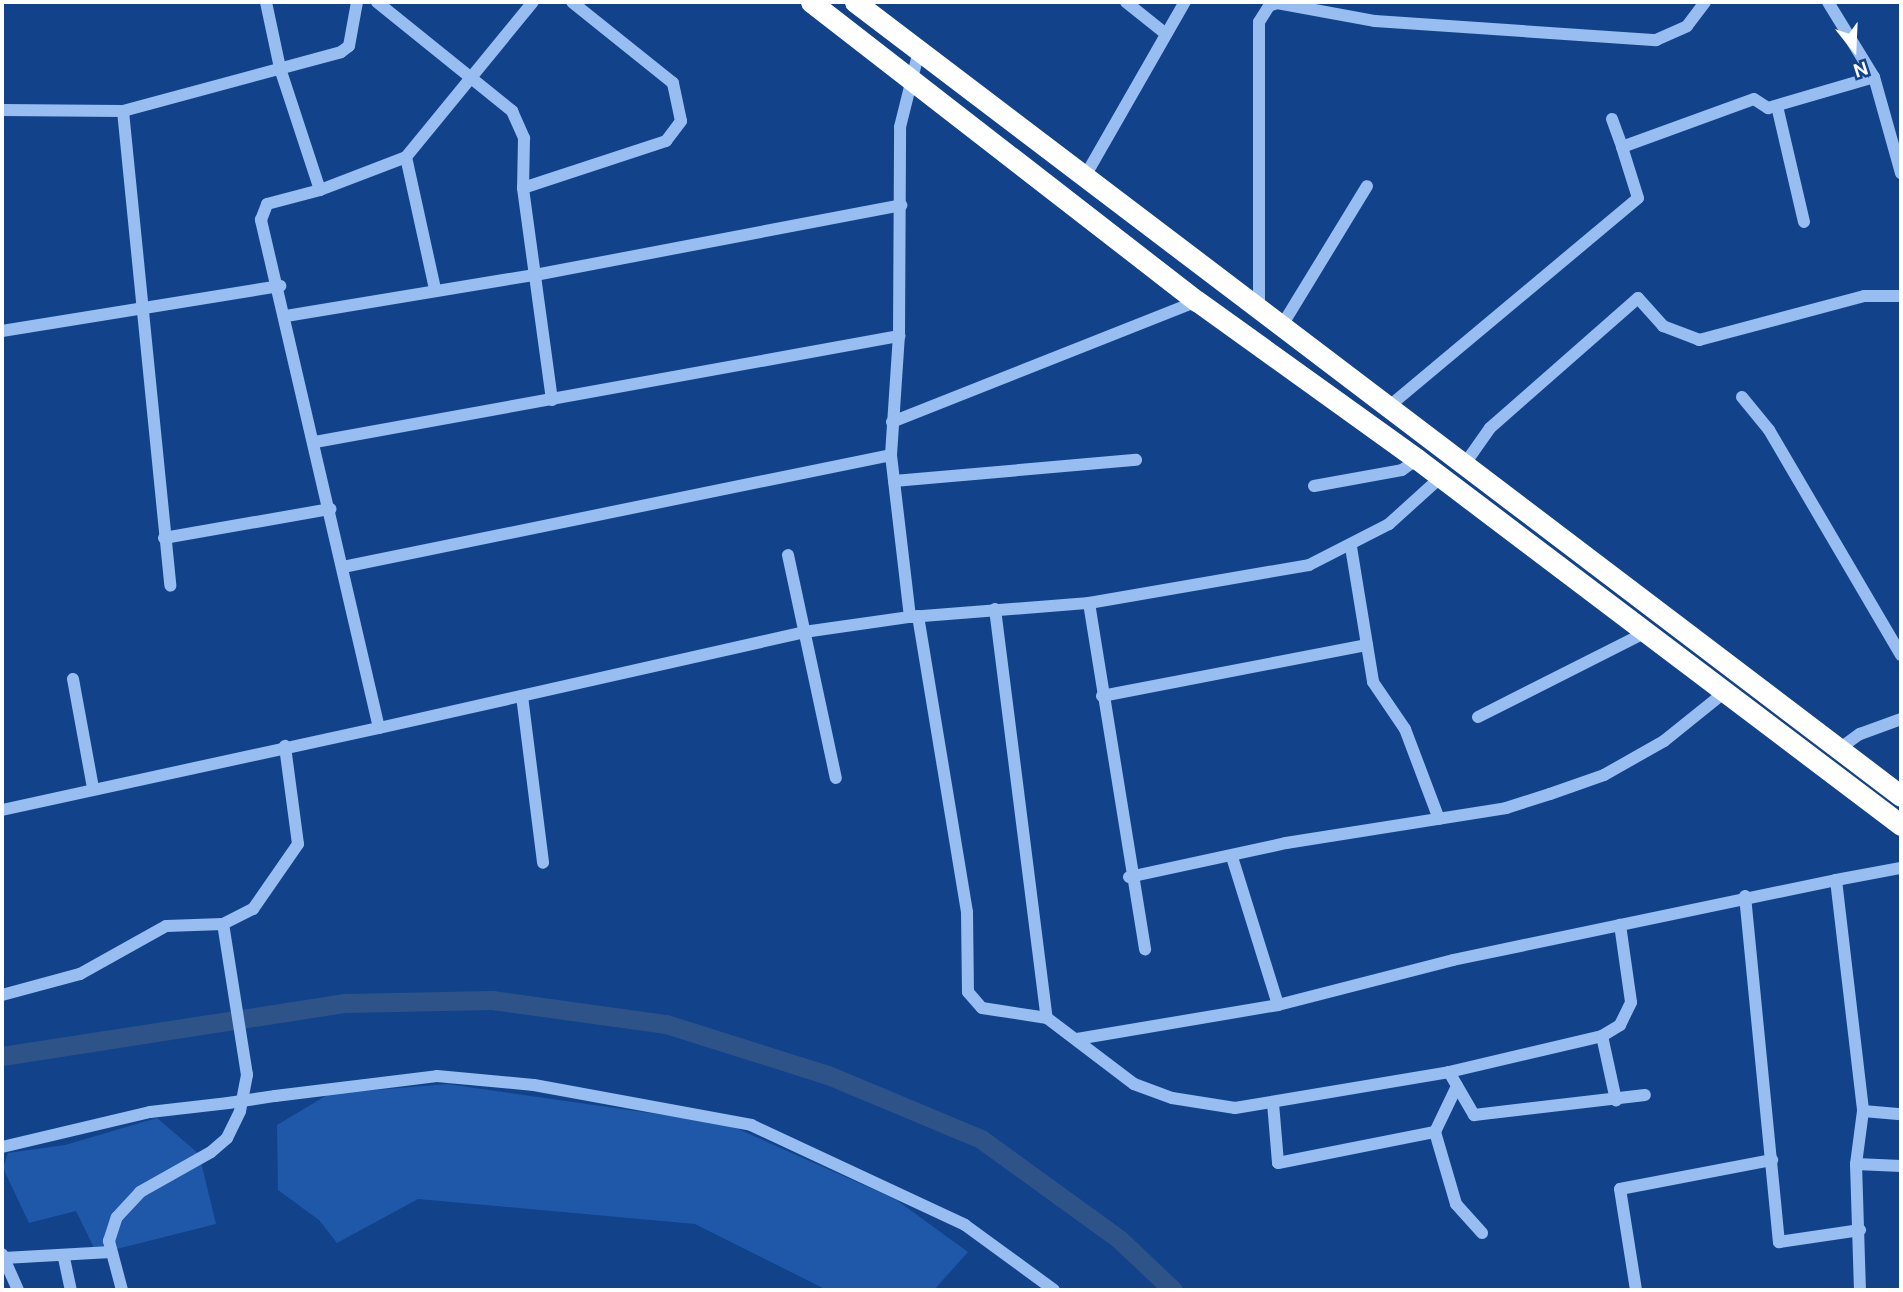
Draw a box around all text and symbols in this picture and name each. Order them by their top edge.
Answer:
north arrow [1819,14,1889,84]
text: N [1850,55,1871,83]

